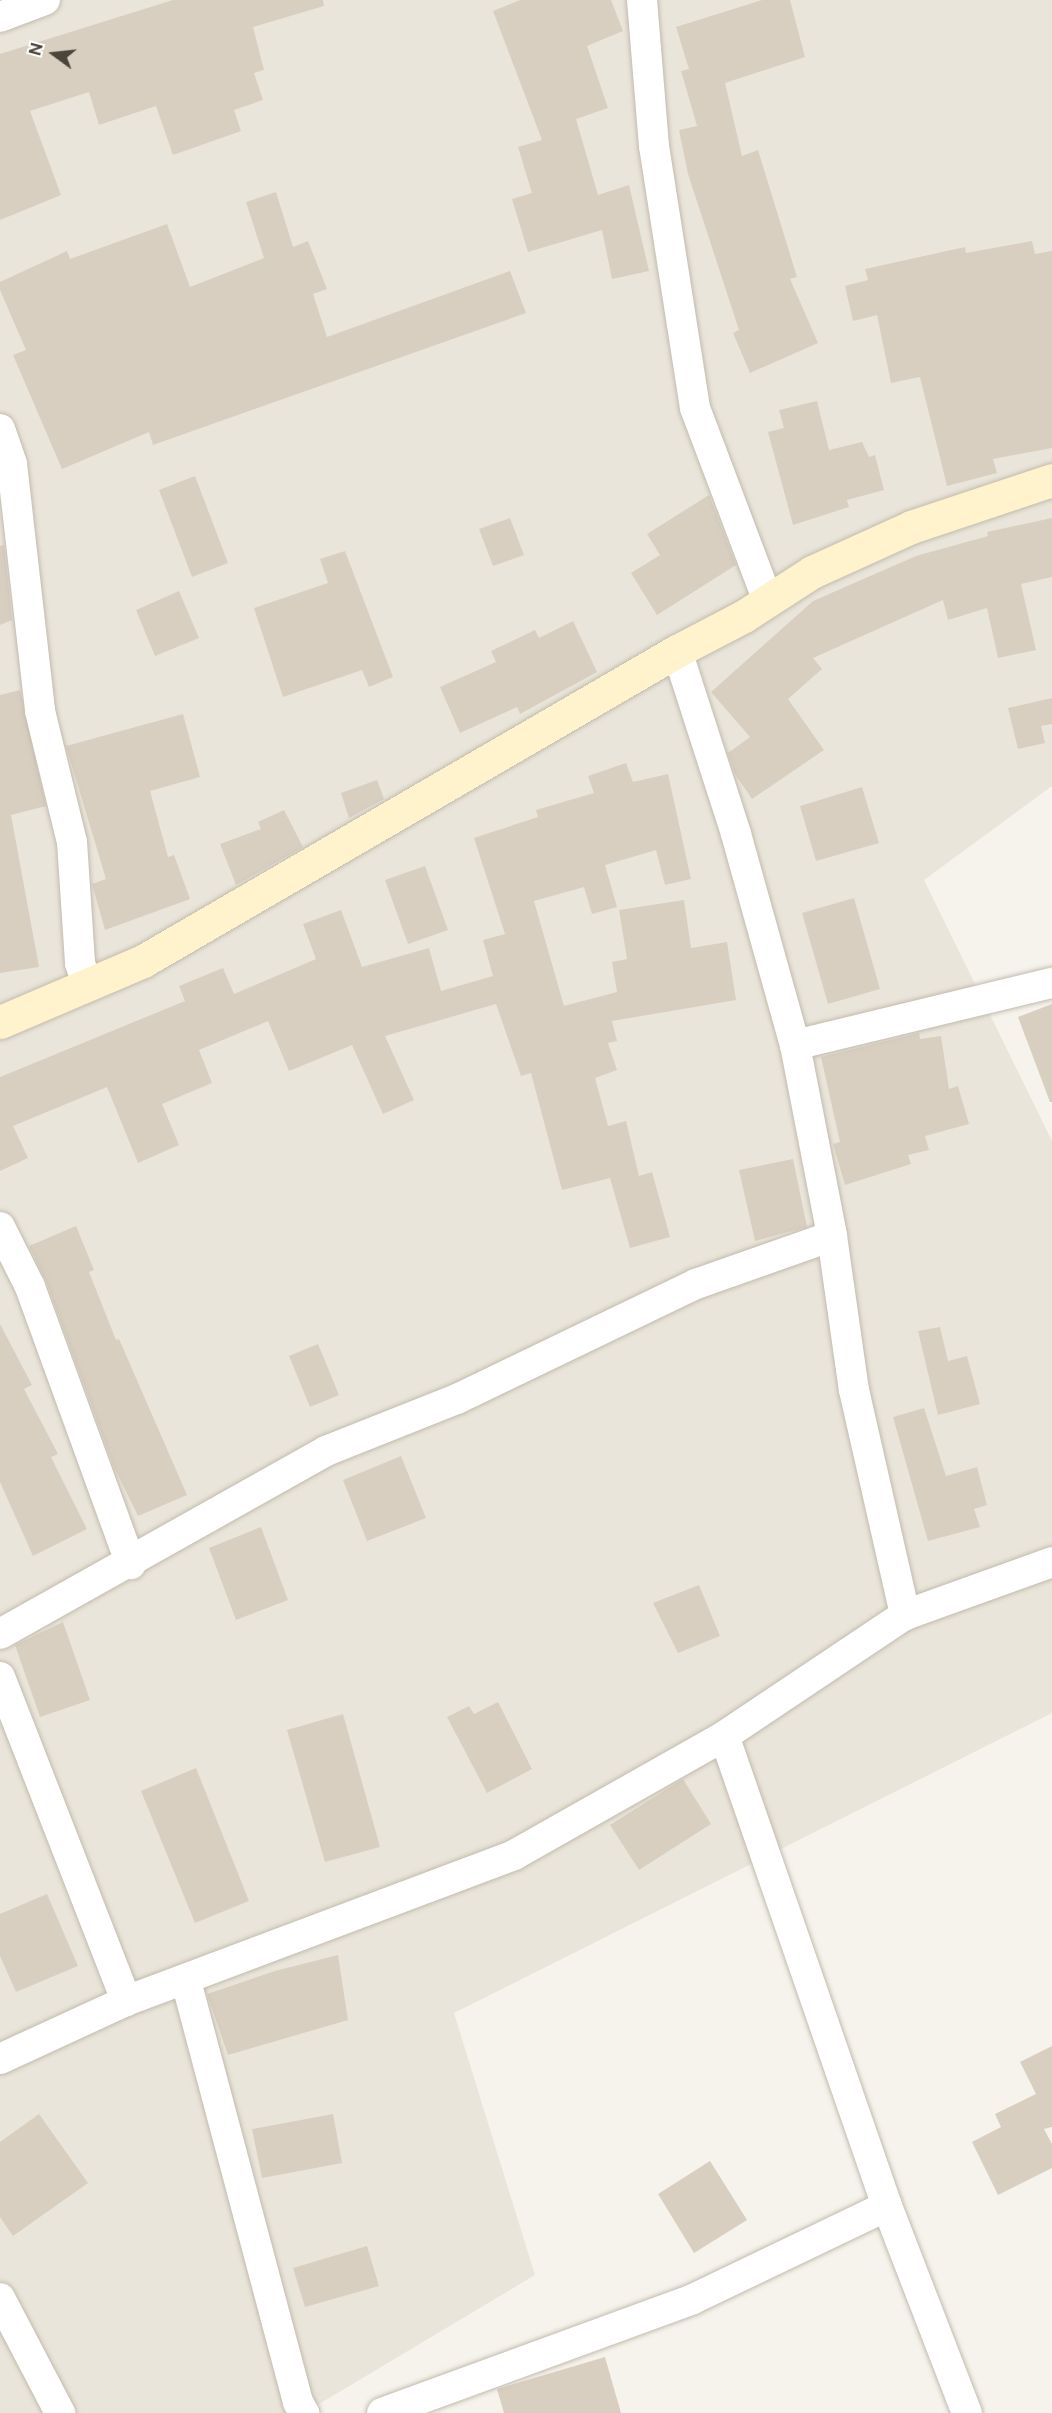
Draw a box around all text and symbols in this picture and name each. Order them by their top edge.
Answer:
north arrow [24,24,84,84]
text: N [25,41,47,58]

